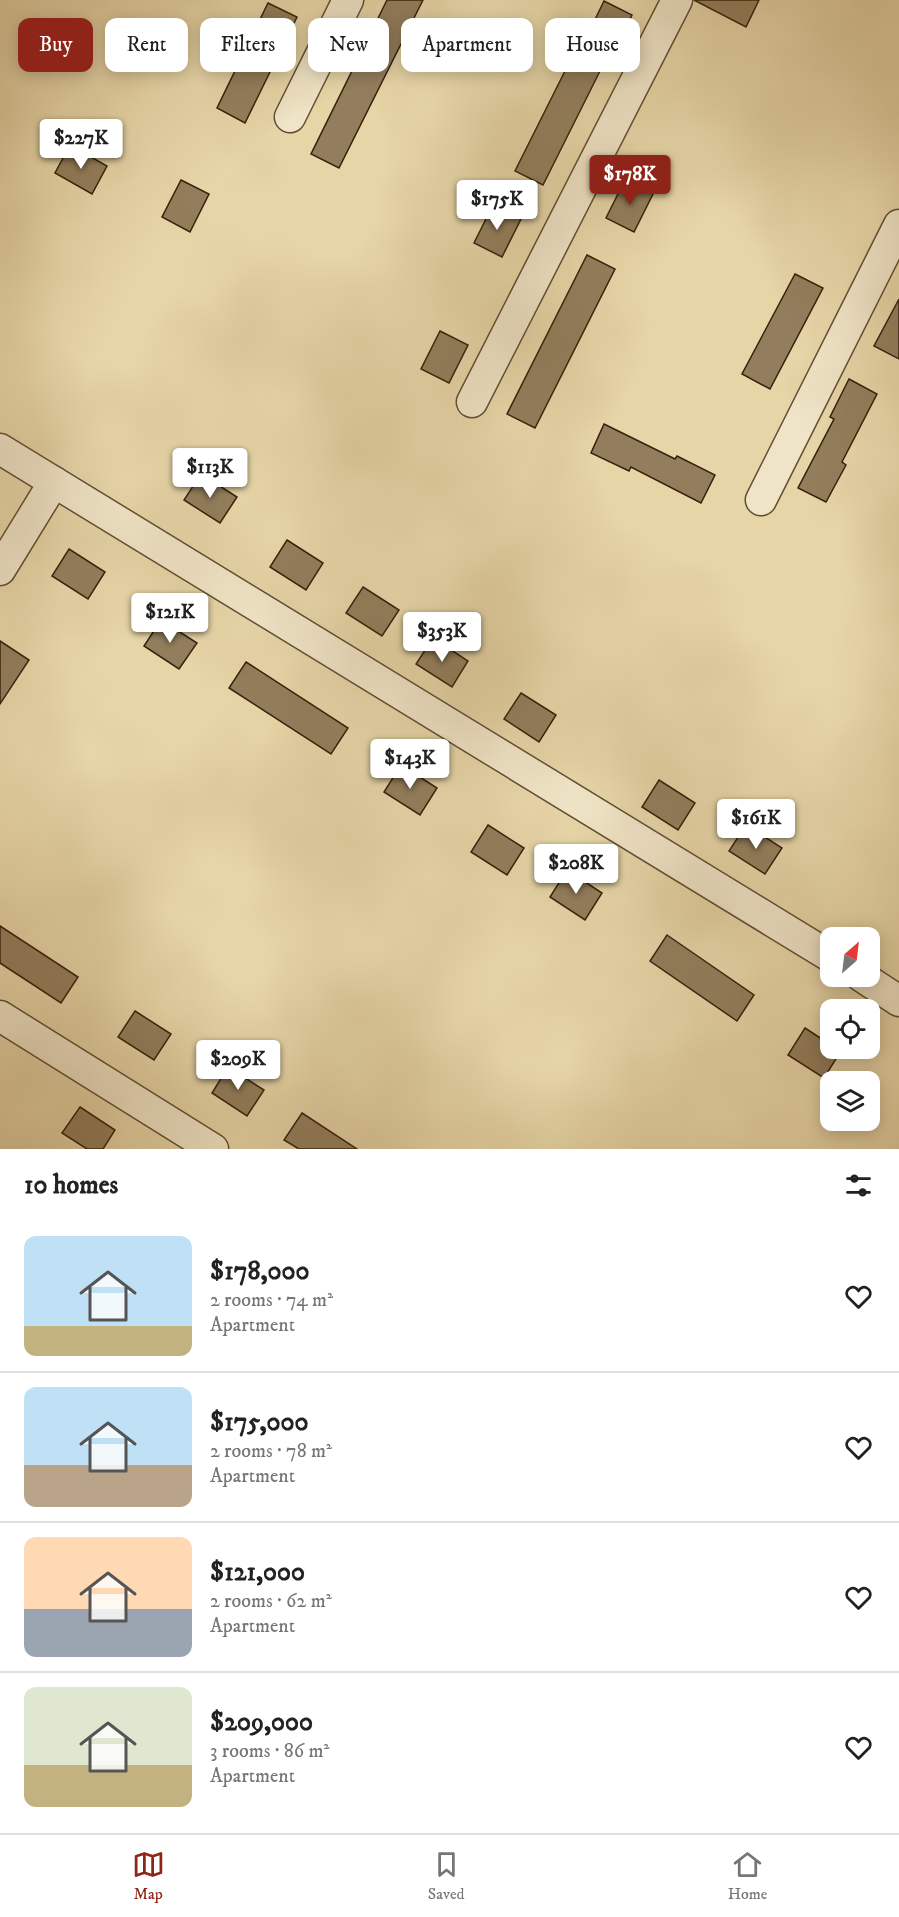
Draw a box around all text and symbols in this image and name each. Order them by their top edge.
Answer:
chip: Buy [18,18,93,72]
chip: Rent [105,18,188,72]
chip: Filters [200,18,296,72]
chip: New [308,18,389,72]
chip: Apartment [401,18,533,72]
chip: House [545,18,640,72]
pin: $227K [39,119,123,170]
text: $227K [54,126,108,151]
pin: $178K [588,155,672,206]
text: $178K [604,162,656,187]
pin: $175K [455,180,539,231]
text: $175K [471,187,523,212]
pin: $113K [168,448,252,499]
text: $113K [186,455,234,480]
pin: $121K [128,593,212,644]
text: $121K [145,600,195,625]
pin: $353K [400,612,484,663]
text: $353K [417,619,467,644]
pin: $143K [368,739,452,790]
text: $143K [384,746,436,771]
pin: $161K [714,799,798,850]
text: $161K [731,806,781,831]
pin: $208K [534,844,618,895]
text: $208K [548,851,604,876]
north arrow [820,927,880,987]
map controls [820,927,880,1131]
button: locate [820,999,880,1059]
pin: $209K [196,1040,280,1091]
text: $209K [210,1047,266,1072]
button: layers [820,1071,880,1131]
text: 10 homes [24,1169,118,1202]
icon: filters [842,1169,875,1202]
text: $178,000 [210,1255,309,1288]
icon: home [72,1260,144,1332]
icon: heart [842,1280,875,1313]
text: 2 rooms · 74 m² [210,1288,333,1313]
text: Apartment [210,1313,295,1338]
text: $175,000 [210,1406,308,1439]
icon: home [72,1411,144,1483]
icon: heart [842,1431,875,1464]
text: 2 rooms · 78 m² [210,1439,332,1464]
text: Apartment [210,1464,295,1489]
text: $121,000 [210,1556,305,1589]
icon: home [72,1561,144,1633]
icon: heart [842,1581,875,1614]
text: 2 rooms · 62 m² [210,1589,332,1614]
text: Apartment [210,1614,295,1639]
text: $209,000 [210,1706,313,1739]
icon: home [72,1711,144,1783]
icon: heart [842,1731,875,1764]
text: 3 rooms · 86 m² [210,1739,329,1764]
text: Apartment [210,1764,295,1789]
tab: Map [132,1848,165,1904]
tab: Saved [428,1848,465,1904]
tab: Home [728,1848,767,1904]

